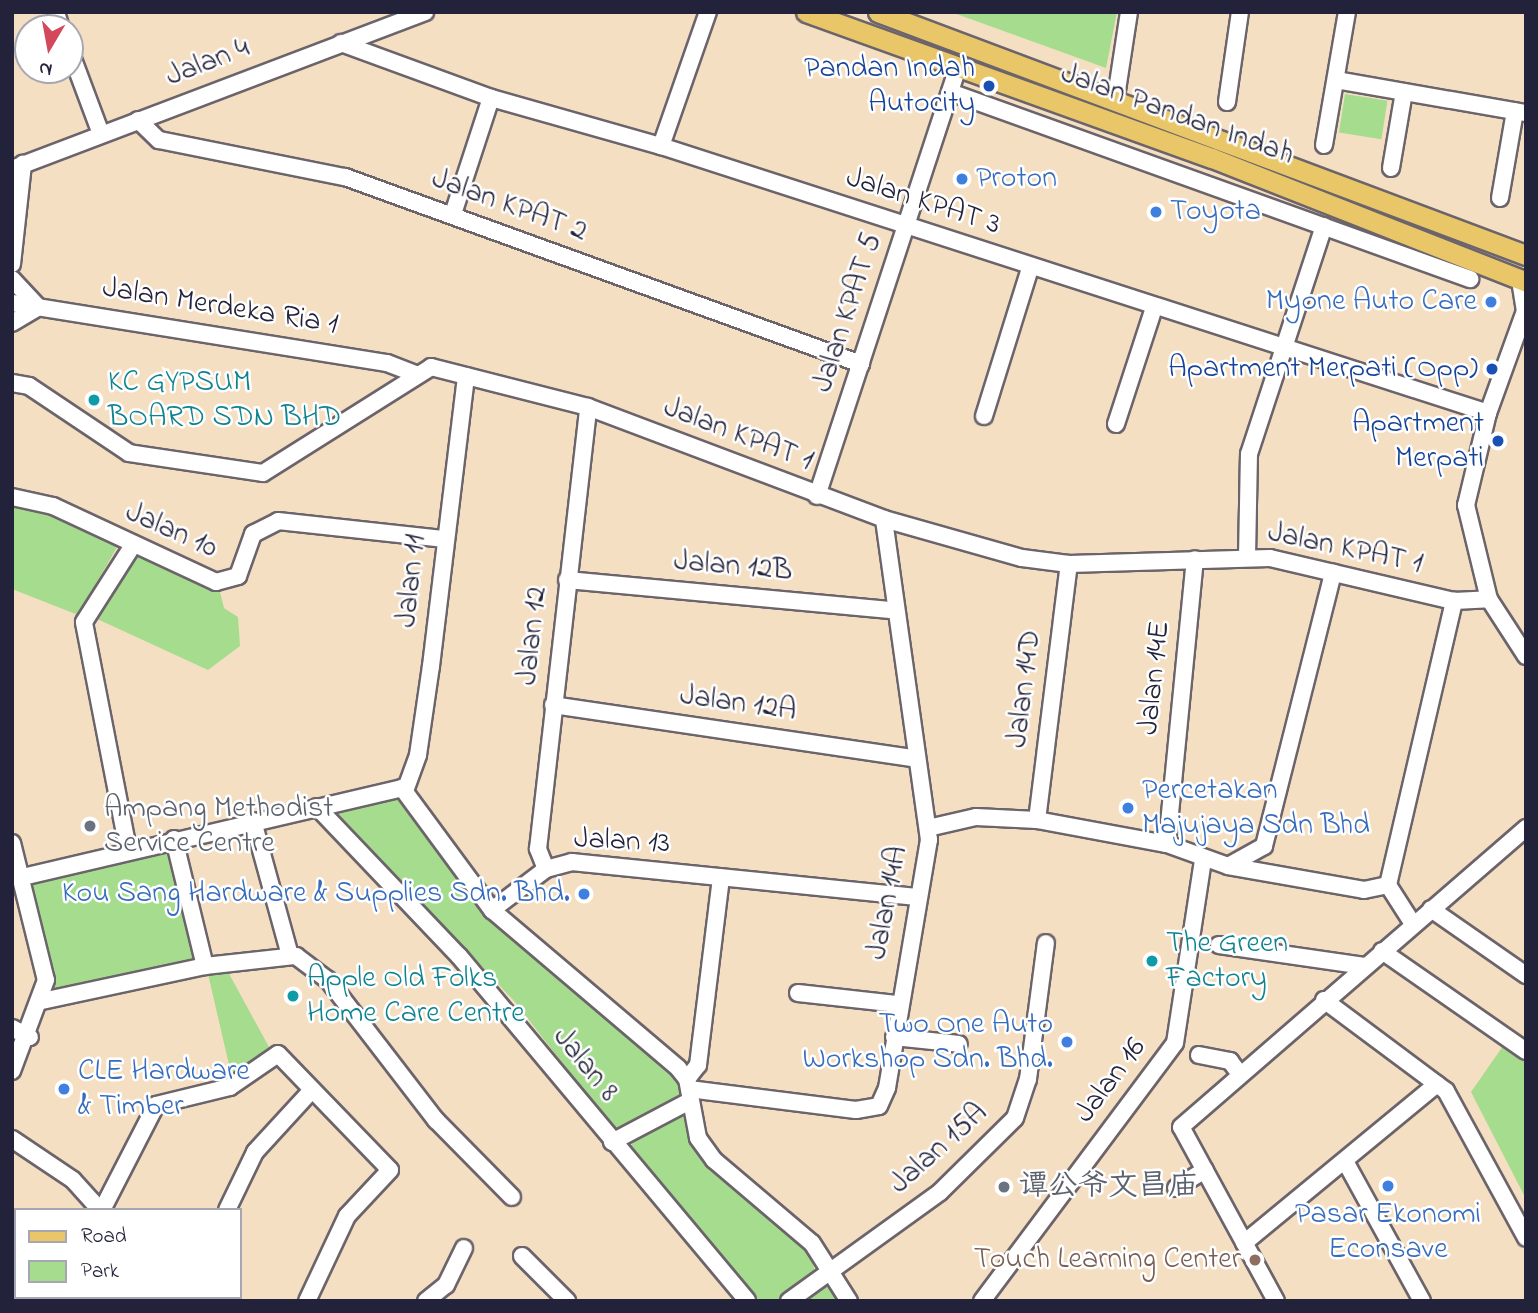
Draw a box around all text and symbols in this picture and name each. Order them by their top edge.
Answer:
north arrow [14,14,84,84]
street label: Jalan 4 [161,31,255,95]
place label: Pandan Indah Autocity [804,51,975,122]
text: N [37,54,54,83]
street label: Jalan Pandan Indah [1056,56,1298,174]
marker: Pandan Indah Autocity [981,78,997,94]
street label: Jalan KPAT 3 [841,160,1005,244]
street label: Jalan KPAT 2 [426,161,592,251]
place label: Proton [976,161,1057,197]
marker: Proton [954,171,970,187]
place label: Toyota [1170,194,1261,230]
marker: Toyota [1148,204,1164,220]
street label: Jalan KPAT 5 [805,229,891,397]
street label: Jalan Merdeka Ria 1 [100,271,340,343]
place label: Myone Auto Care [1266,284,1477,320]
marker: Myone Auto Care [1483,294,1499,310]
place label: Apartment Merpati (Opp) [1168,351,1478,387]
marker: Apartment Merpati (Opp) [1484,361,1500,377]
place label: KC GYPSUM BOARD SDN BHD [108,365,341,436]
street label: Jalan KPAT 1 [658,390,818,480]
marker: KC GYPSUM BOARD SDN BHD [86,392,102,408]
place label: Apartment Merpati [1352,406,1484,476]
marker: Apartment Merpati [1490,433,1506,449]
street label: Jalan 10 [119,495,223,567]
street label: Jalan KPAT 1 [1264,515,1426,583]
street label: Jalan 11 [389,533,435,629]
street label: Jalan 12B [672,544,794,590]
street label: Jalan 12 [510,585,556,687]
street label: Jalan 14E [1131,619,1179,737]
street label: Jalan 14D [1000,628,1050,750]
street label: Jalan 12A [677,678,799,730]
place label: Percetakan Majujaya Sdn Bhd [1142,773,1370,844]
place label: Ampang Methodist Service Centre [104,791,333,862]
marker: Percetakan Majujaya Sdn Bhd [1120,800,1136,816]
marker: Ampang Methodist Service Centre [82,818,98,834]
street label: Jalan 13 [573,822,671,862]
street label: Jalan 14A [859,843,917,963]
place label: Kou Sang Hardware & Supplies Sdn. Bhd. [62,876,570,912]
marker: Kou Sang Hardware & Supplies Sdn. Bhd. [576,886,592,902]
place label: The Green Factory [1166,926,1288,996]
marker: The Green Factory [1144,953,1160,969]
place label: Apple Old Folks Home Care Centre [307,961,525,1032]
marker: Apple Old Folks Home Care Centre [285,988,301,1004]
place label: Two One Auto Workshop Sdn. Bhd. [803,1007,1053,1078]
street label: Jalan 8 [544,1020,626,1110]
street label: Jalan 16 [1067,1031,1155,1131]
marker: Two One Auto Workshop Sdn. Bhd. [1059,1034,1075,1050]
place label: CLE Hardware & Timber [78,1054,250,1124]
marker: CLE Hardware & Timber [56,1081,72,1097]
street label: Jalan 15A [883,1096,995,1202]
place label: 谭公爷文昌庙 [1018,1169,1198,1205]
marker: Pasar Ekonomi Econsave [1380,1178,1396,1194]
marker: 谭公爷文昌庙 [996,1179,1012,1195]
place label: Pasar Ekonomi Econsave [1295,1197,1481,1268]
legend [14,1208,242,1299]
text: Road [81,1222,127,1252]
place label: Touch Learning Center [974,1242,1241,1278]
marker: Touch Learning Center [1247,1252,1263,1268]
text: Park [81,1257,119,1287]

